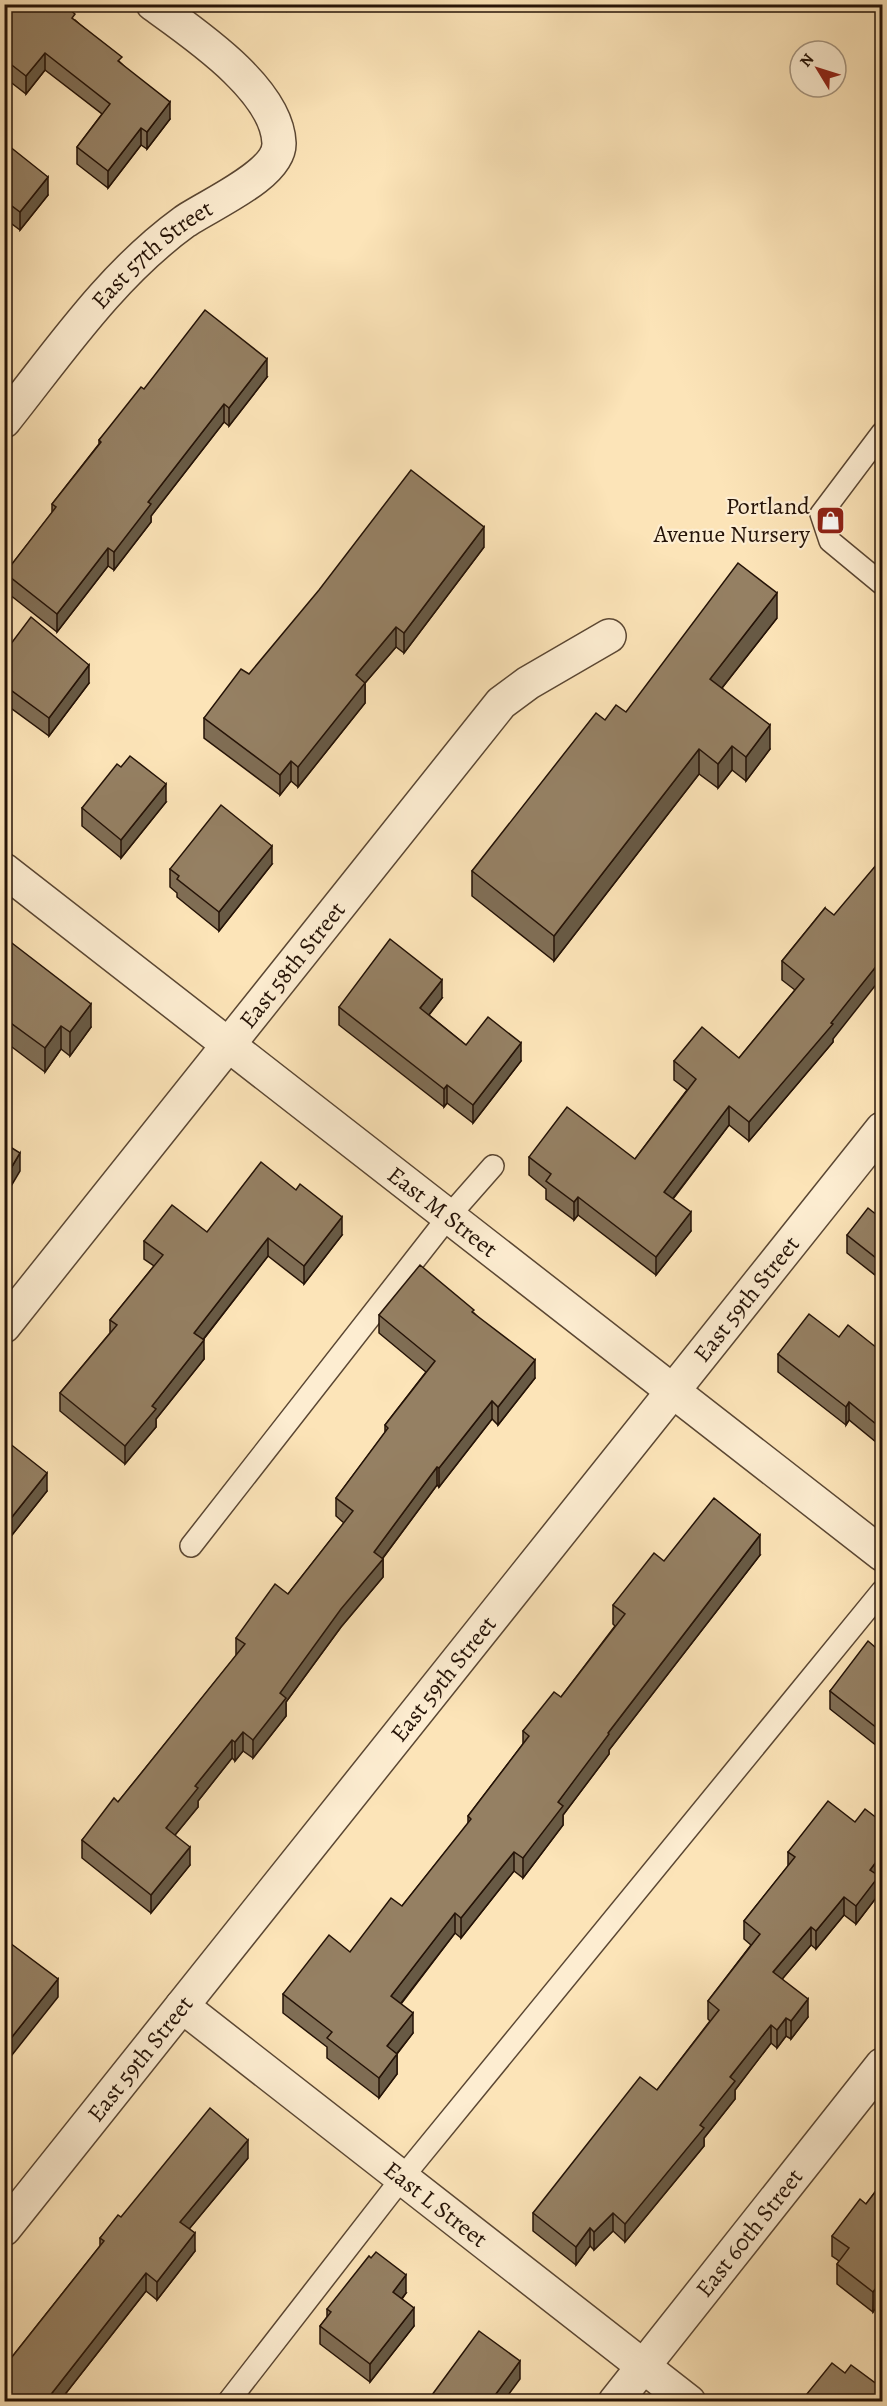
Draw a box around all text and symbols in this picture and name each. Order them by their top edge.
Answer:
north arrow [788,39,848,99]
text: N [795,49,819,72]
street label: East 57th Street [84,192,218,316]
place label: Portland Avenue Nursery [653,490,810,550]
shop icon: Portland Avenue Nursery [815,504,847,536]
street label: East 58th Street [232,895,353,1035]
street label: East M Street [381,1159,504,1265]
street label: East 59th Street [686,1229,807,1369]
street label: East 59th Street [383,1609,503,1749]
street label: East 59th Street [80,1989,200,2128]
street label: East L Street [377,2154,494,2255]
street label: East 60th Street [688,2162,810,2304]

